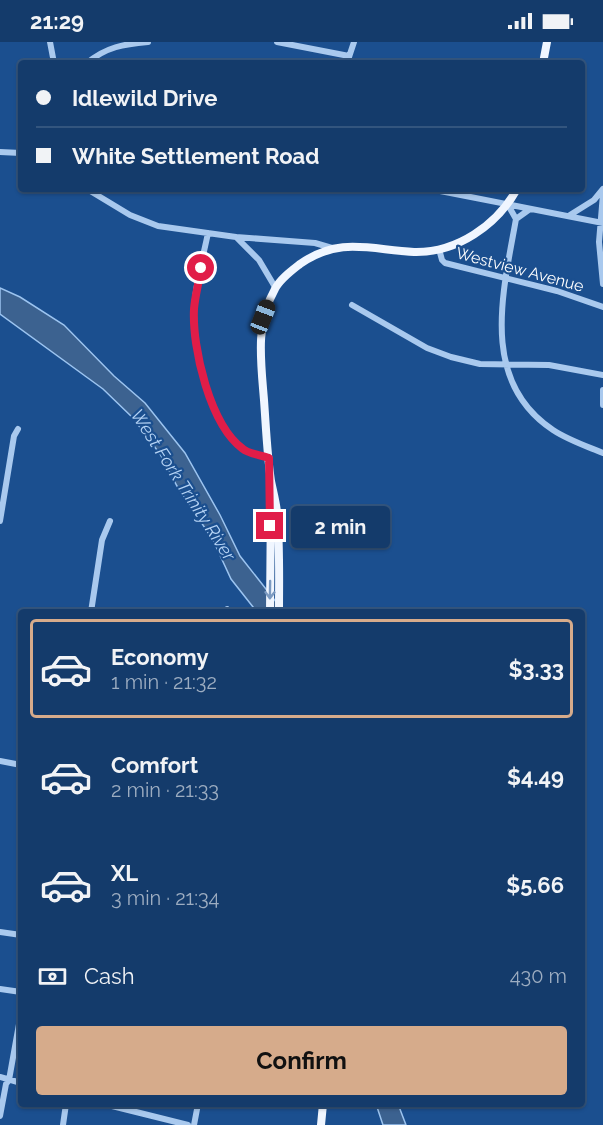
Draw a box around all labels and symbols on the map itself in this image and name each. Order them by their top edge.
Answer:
street label: Westview Avenue [454,243,586,296]
route start [187,254,214,281]
car [248,297,278,337]
water label: West Fork Trinity River [127,405,241,565]
callout: 2 min [291,505,390,547]
route end [256,512,283,539]
one-way arrow [264,580,276,600]

